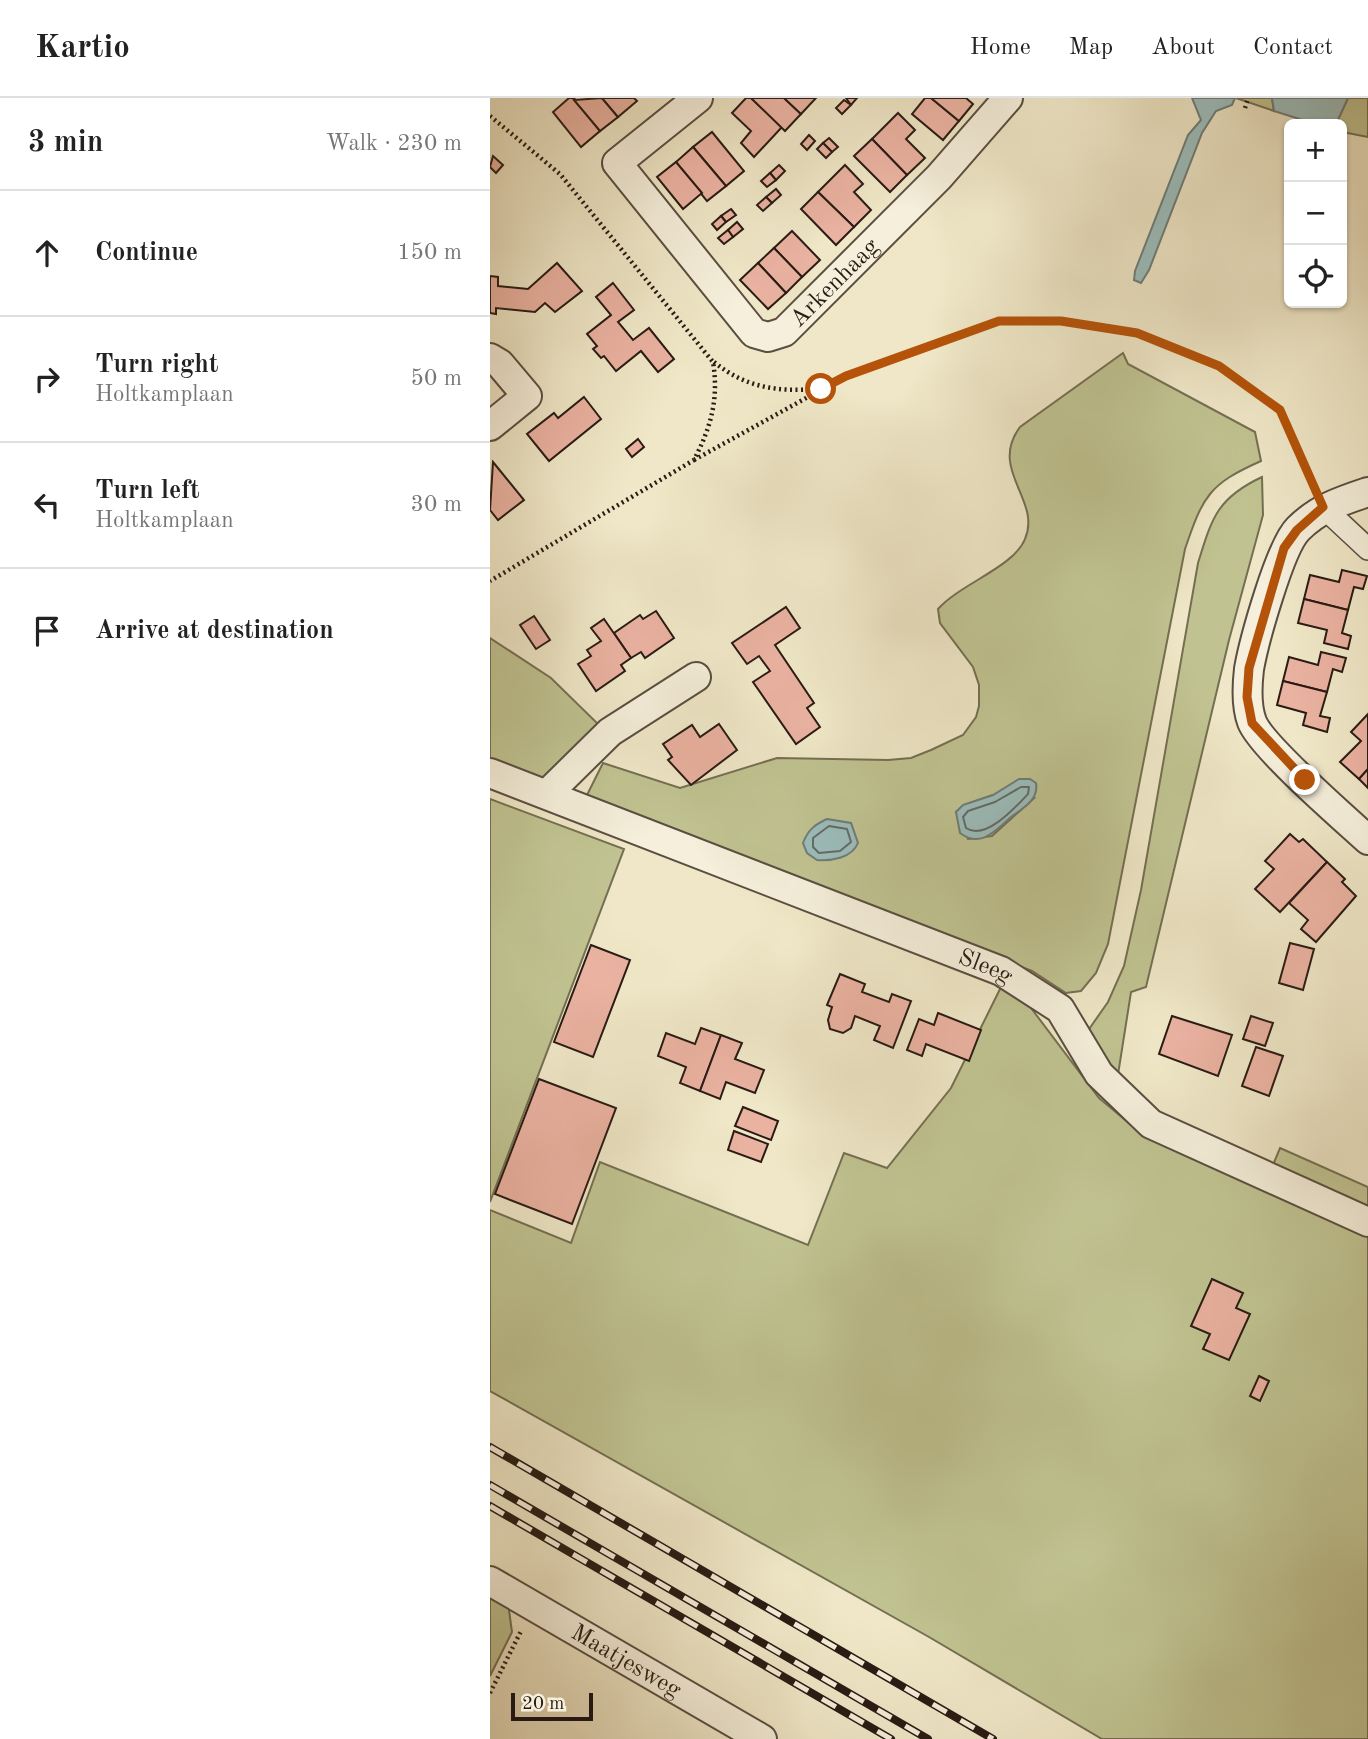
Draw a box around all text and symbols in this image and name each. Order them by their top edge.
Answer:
text: Kartio [35,32,130,65]
text: Home [970,36,1031,60]
text: Map [1069,36,1113,60]
text: About [1151,36,1215,60]
text: Contact [1253,36,1333,60]
map controls [1284,119,1347,308]
button: + [1284,119,1347,182]
text: 3 min [28,128,103,158]
text: Walk · 230 m [326,132,462,155]
button: − [1284,182,1347,245]
icon: ahead [28,234,66,272]
street label: Arkenhaag [786,235,884,333]
text: Continue [95,240,198,266]
text: 150 m [397,241,462,264]
button: locate [1284,245,1347,308]
text: Turn right [95,352,218,378]
icon: right [28,360,66,398]
text: 50 m [411,367,462,390]
route start [805,373,836,404]
text: Holtkamplaan [95,383,234,406]
text: Turn left [95,478,200,504]
icon: left [28,486,66,524]
text: 30 m [411,493,462,516]
text: Holtkamplaan [95,509,234,532]
icon: arrive [28,612,66,650]
text: Arrive at destination [95,618,334,644]
route end [1289,764,1320,795]
street label: Sleeg [955,946,1017,989]
street label: Maatjesweg [566,1621,685,1703]
scale bar [511,1690,593,1722]
text: 20 m [522,1695,564,1714]

